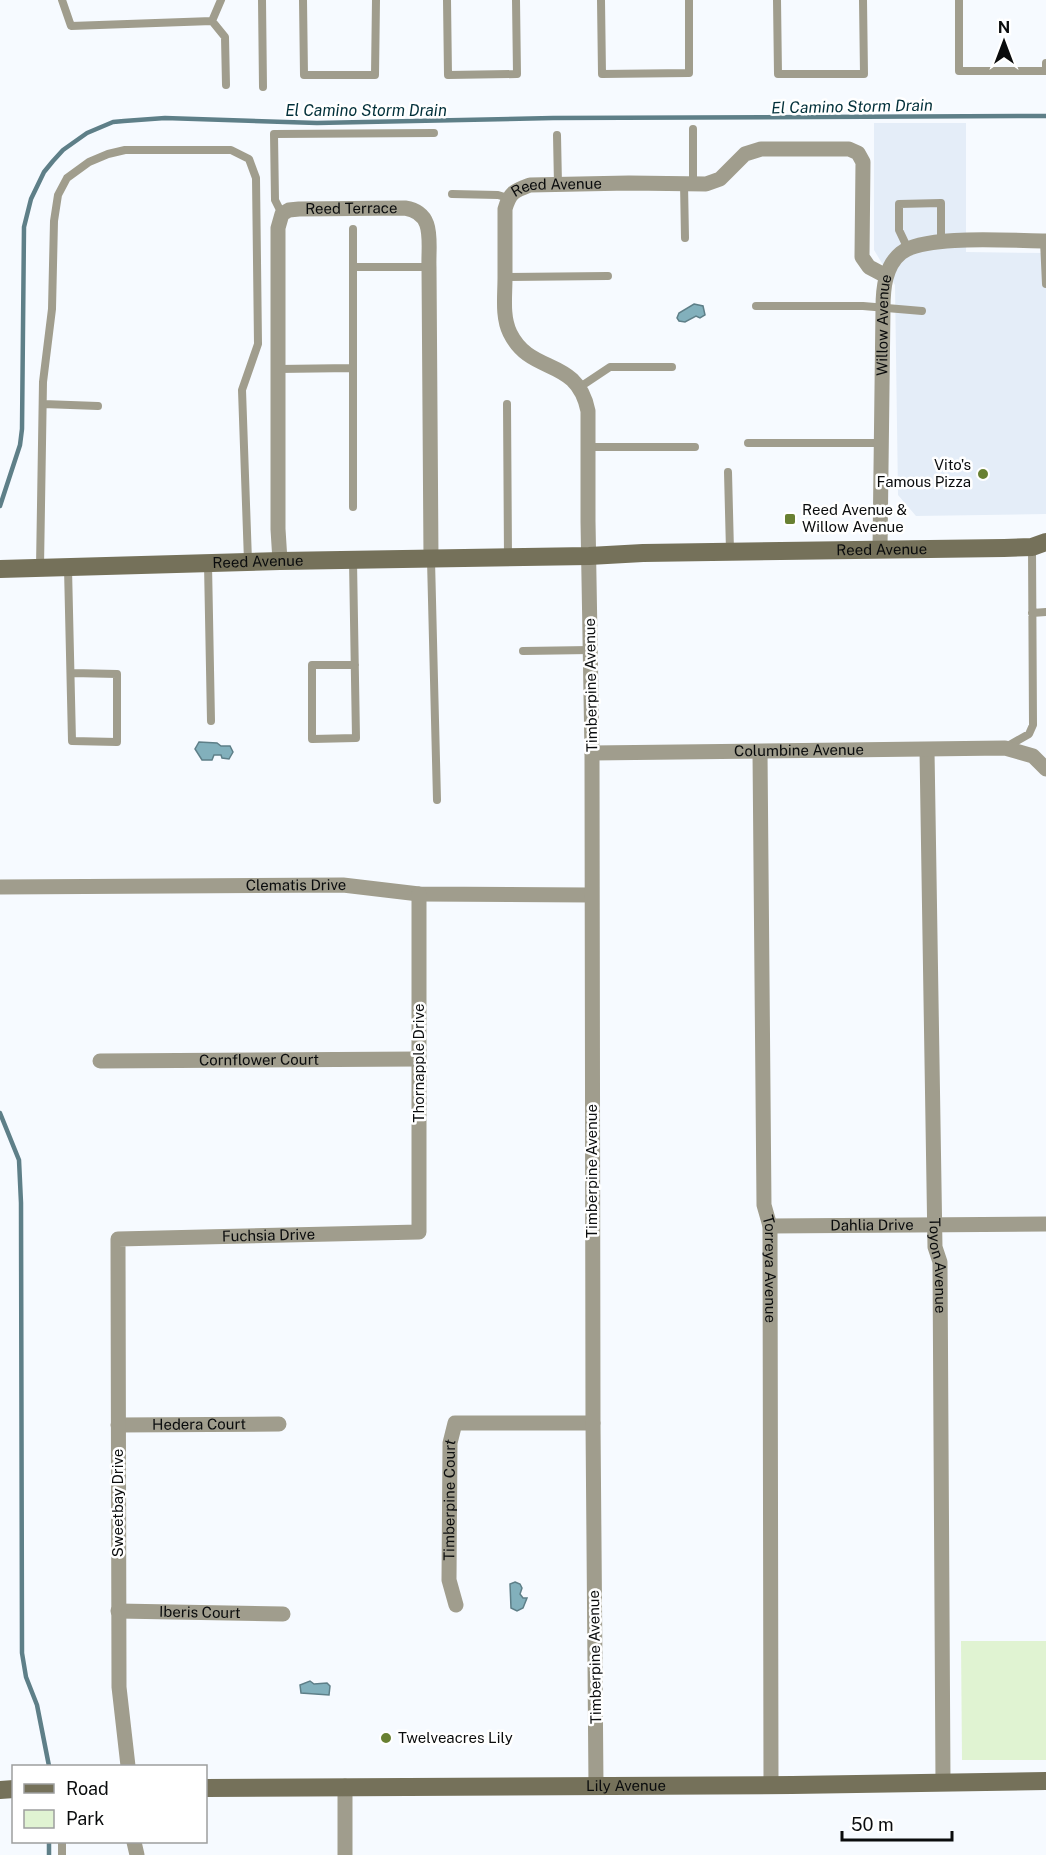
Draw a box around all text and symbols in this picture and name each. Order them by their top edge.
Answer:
north arrow [974,12,1034,72]
text: N [998,18,1010,37]
water label: El Camino Storm Drain [771,96,933,117]
water label: El Camino Storm Drain [285,101,447,120]
street label: Reed Avenue [508,175,602,200]
street label: Reed Terrace [305,199,397,217]
street label: Willow Avenue [873,272,895,376]
place label: Vito's Famous Pizza [876,456,971,490]
marker: Vito's Famous Pizza [976,467,990,481]
place label: Reed Avenue & Willow Avenue [802,501,907,535]
marker: Reed Avenue & Willow Avenue [783,512,797,526]
street label: Reed Avenue [836,540,927,558]
street label: Reed Avenue [212,552,304,571]
street label: Timberpine Avenue [581,618,600,752]
street label: Columbine Avenue [734,741,864,759]
street label: Clematis Drive [246,876,346,894]
street label: Thornapple Drive [410,1004,427,1122]
street label: Cornflower Court [199,1051,319,1068]
street label: Timberpine Avenue [583,1104,600,1238]
street label: Torreya Avenue [759,1213,779,1323]
street label: Dahlia Drive [830,1216,914,1234]
street label: Toyon Avenue [927,1218,949,1313]
street label: Fuchsia Drive [222,1225,315,1245]
street label: Hedera Court [152,1415,246,1433]
street label: Timberpine Court [440,1437,459,1561]
street label: Sweetbay Drive [109,1449,126,1557]
street label: Timberpine Avenue [585,1590,604,1724]
street label: Iberis Court [159,1603,241,1621]
place label: Twelveacres Lily [398,1729,513,1746]
marker: Twelveacres Lily [379,1731,393,1745]
legend [12,1765,207,1843]
street label: Lily Avenue [586,1777,666,1794]
text: Road [66,1778,109,1799]
scale bar [842,1804,952,1842]
text: Park [66,1808,104,1829]
text: 50 m [851,1814,894,1835]

